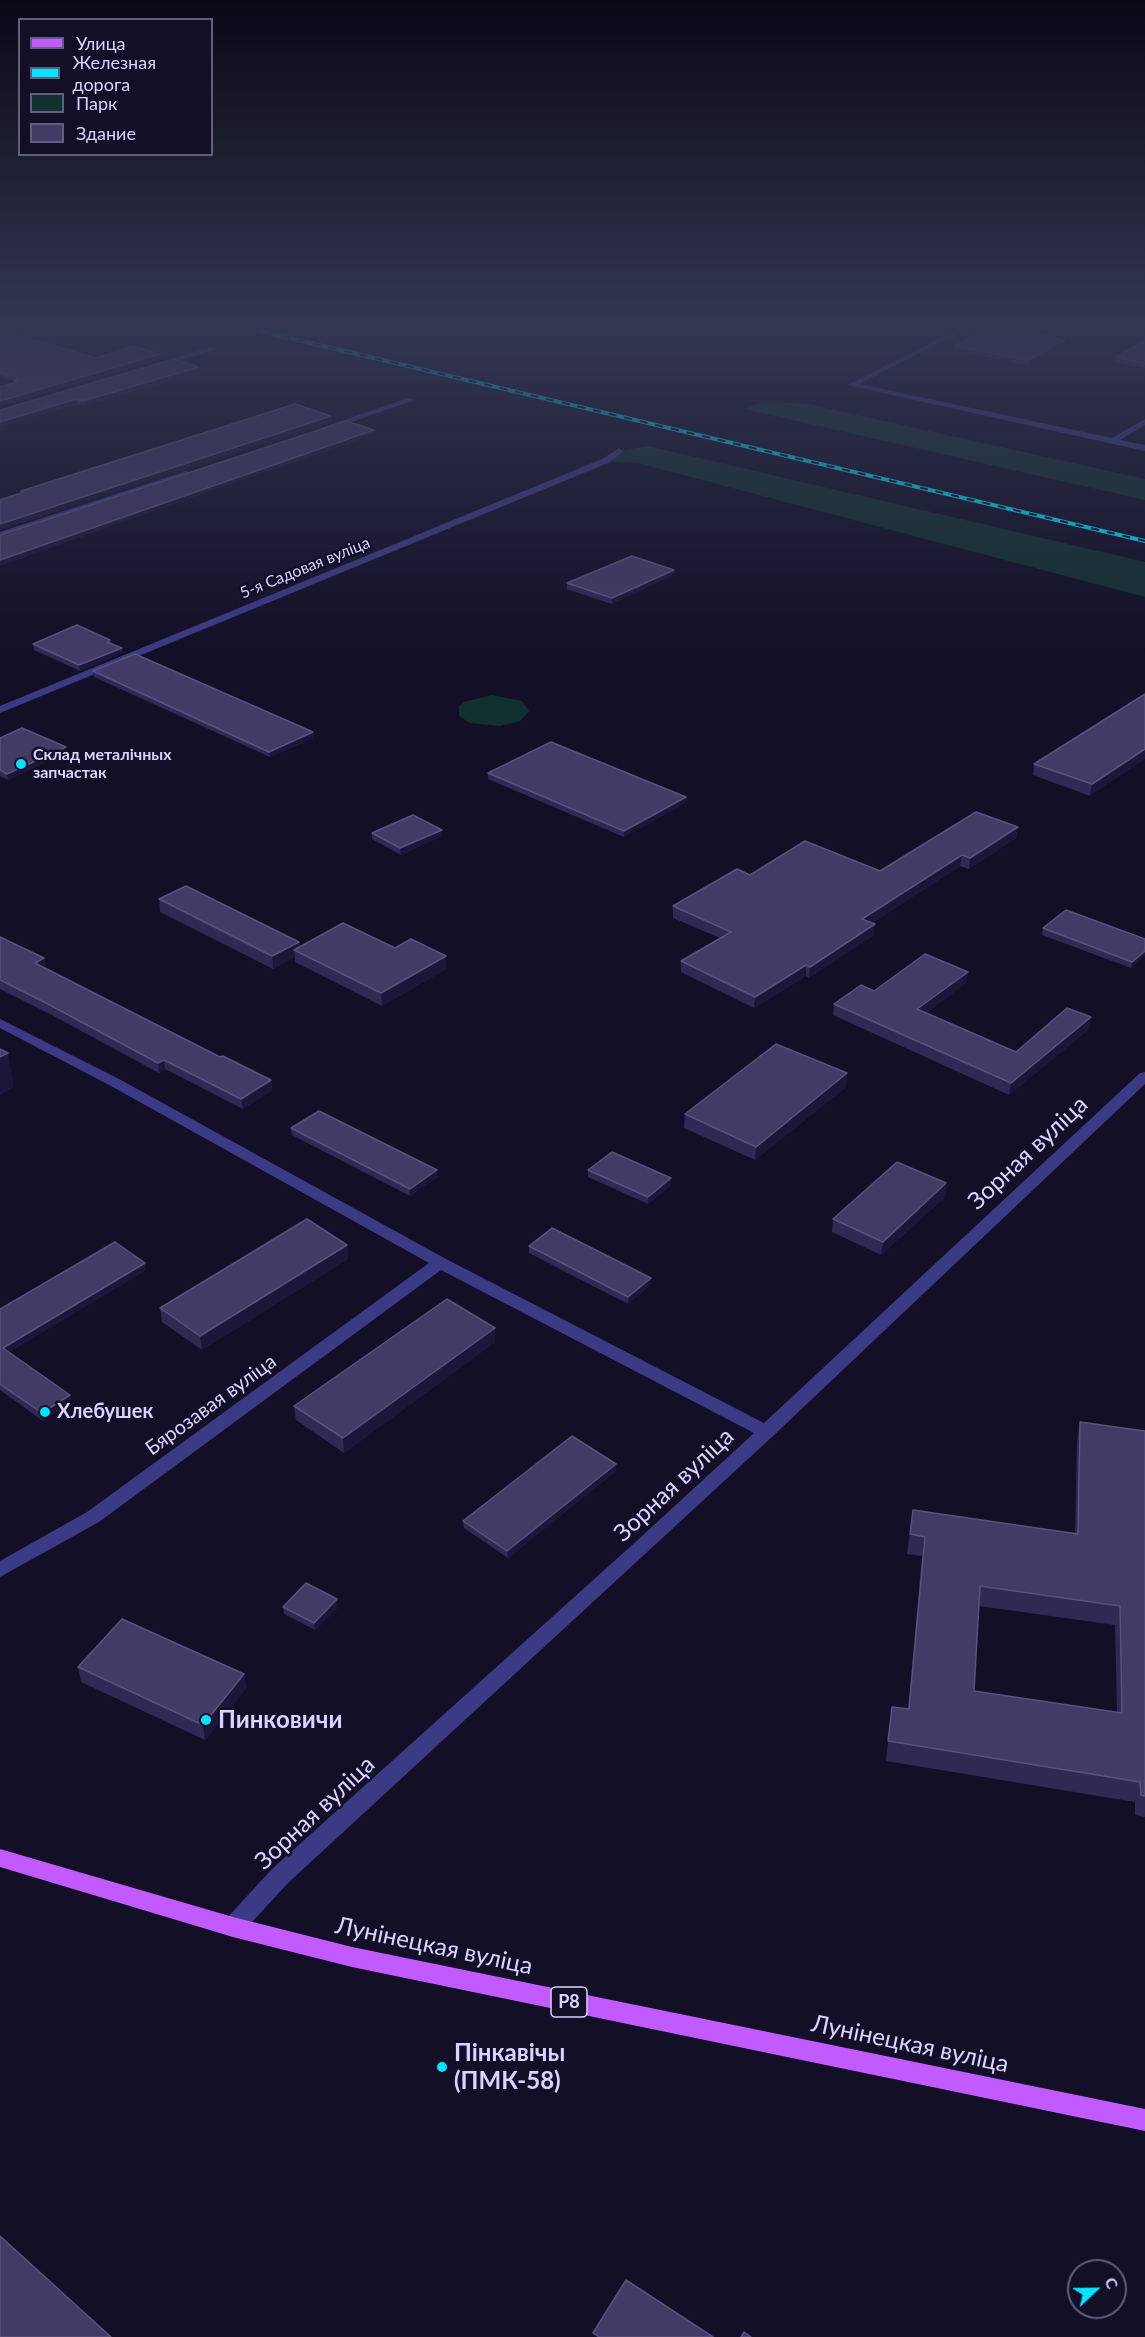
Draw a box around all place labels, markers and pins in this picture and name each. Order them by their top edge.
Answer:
place label: Склад металічных запчастак [33,745,172,783]
marker: Склад металічных запчастак [14,757,28,771]
place label: Хлебушек [57,1400,153,1424]
marker: Хлебушек [38,1405,52,1419]
place label: Пинковичи [218,1706,342,1734]
marker: Пинковичи [199,1713,213,1727]
place label: Пінкавічы (ПМК-58) [454,2039,565,2095]
marker: Пінкавічы (ПМК-58) [435,2060,449,2074]

